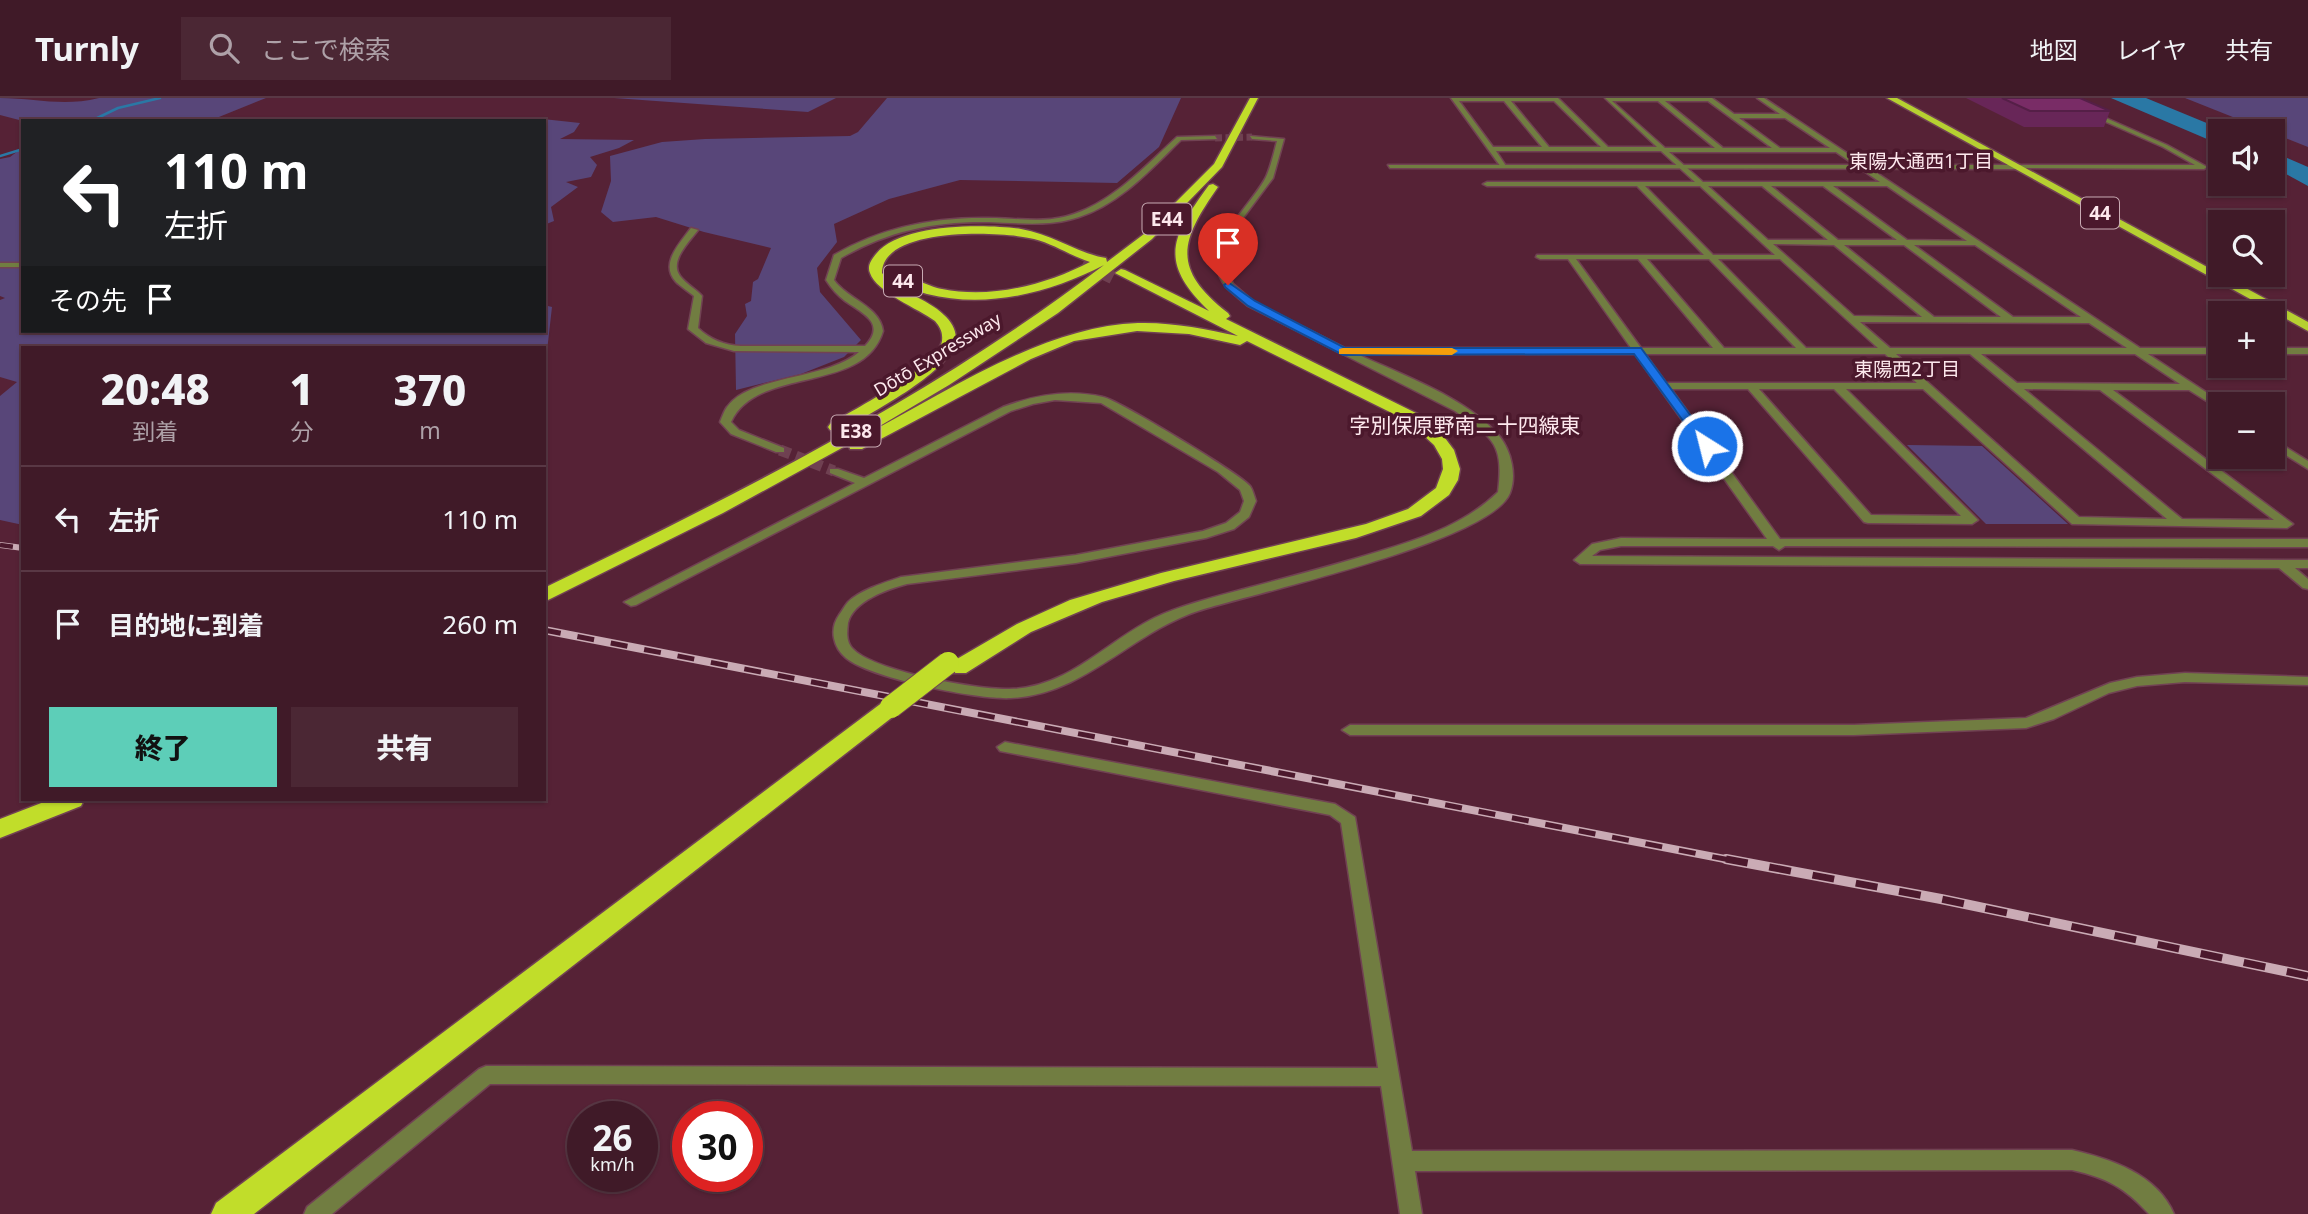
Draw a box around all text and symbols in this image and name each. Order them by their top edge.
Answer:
search box [181,17,671,80]
text: Turnly [35,26,139,71]
icon: search [205,29,243,67]
text: ここで検索 [261,31,391,67]
text: 地図 [2030,33,2078,66]
text: レイヤ [2116,33,2187,66]
text: 共有 [2225,33,2273,66]
map controls [2208,119,2285,469]
button: sound [2208,119,2285,196]
text: 110 m [164,137,309,203]
icon: left [49,147,140,238]
district label: 東陽大通西1丁目 [1849,148,1993,174]
road number: 44 [2081,197,2119,228]
text: 左折 [164,203,228,246]
road number: E44 [1142,203,1192,234]
button: search [2208,210,2285,287]
pin [1198,213,1258,285]
icon: arrive [1209,224,1247,262]
road number: 44 [884,266,922,296]
icon: arrive [141,280,179,318]
text: その先 [49,282,127,318]
button: + [2208,301,2285,378]
street label: Dōtō Expressway [869,306,1006,402]
district label: 東陽西2丁目 [1854,356,1960,382]
text: 20:48 [101,360,210,417]
text: 1 [289,360,314,417]
text: 370 [393,361,466,418]
button: − [2208,392,2285,469]
position arrow [1670,409,1744,483]
district label: 字別保原野南二十四線東 [1350,411,1581,439]
text: m [419,414,441,446]
text: 到着 [132,415,178,447]
text: 分 [290,415,313,447]
road number: E38 [832,416,880,446]
icon: left [49,500,87,538]
text: 110 m [442,501,518,537]
text: 左折 [108,502,160,538]
icon: arrive [49,605,87,643]
text: 260 m [442,606,518,642]
text: 目的地に到着 [108,607,264,643]
button: 終了 [49,707,277,787]
button: 共有 [291,707,518,787]
speed limit sign: 30 [672,1101,763,1192]
text: 26 [592,1114,633,1161]
text: km/h [590,1152,635,1176]

